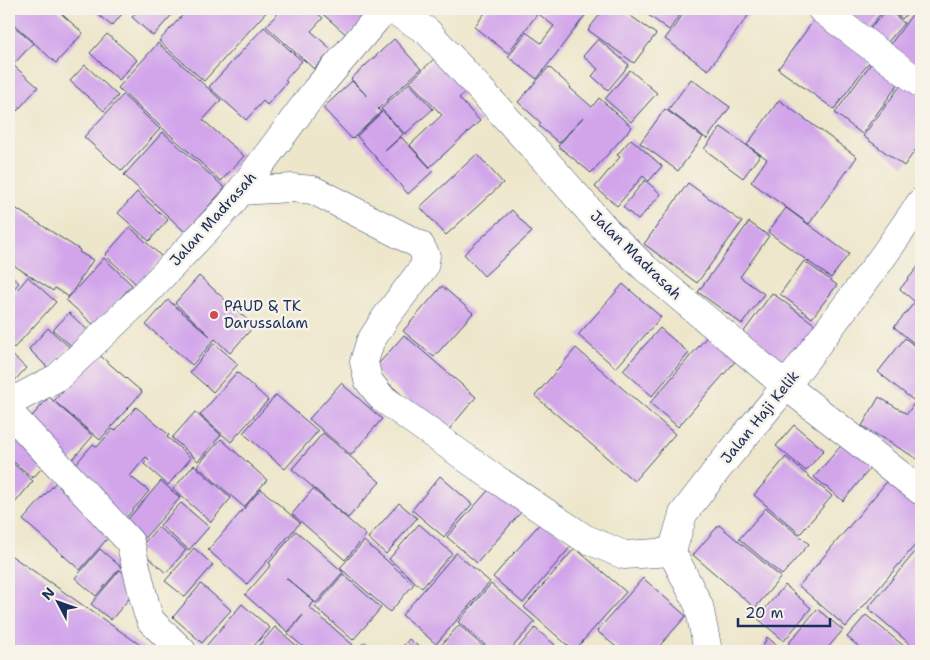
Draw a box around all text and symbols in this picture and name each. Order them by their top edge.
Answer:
street label: Jalan Madrasah [165,168,261,270]
street label: Jalan Madrasah [586,206,686,304]
place label: PAUD & TK Darussalam [224,296,308,333]
marker: PAUD & TK Darussalam [208,309,220,321]
street label: Jalan Haji Kelik [716,366,804,468]
north arrow [32,578,82,628]
text: N [38,583,59,604]
scale bar [738,595,830,627]
text: 20 m [745,603,784,623]

